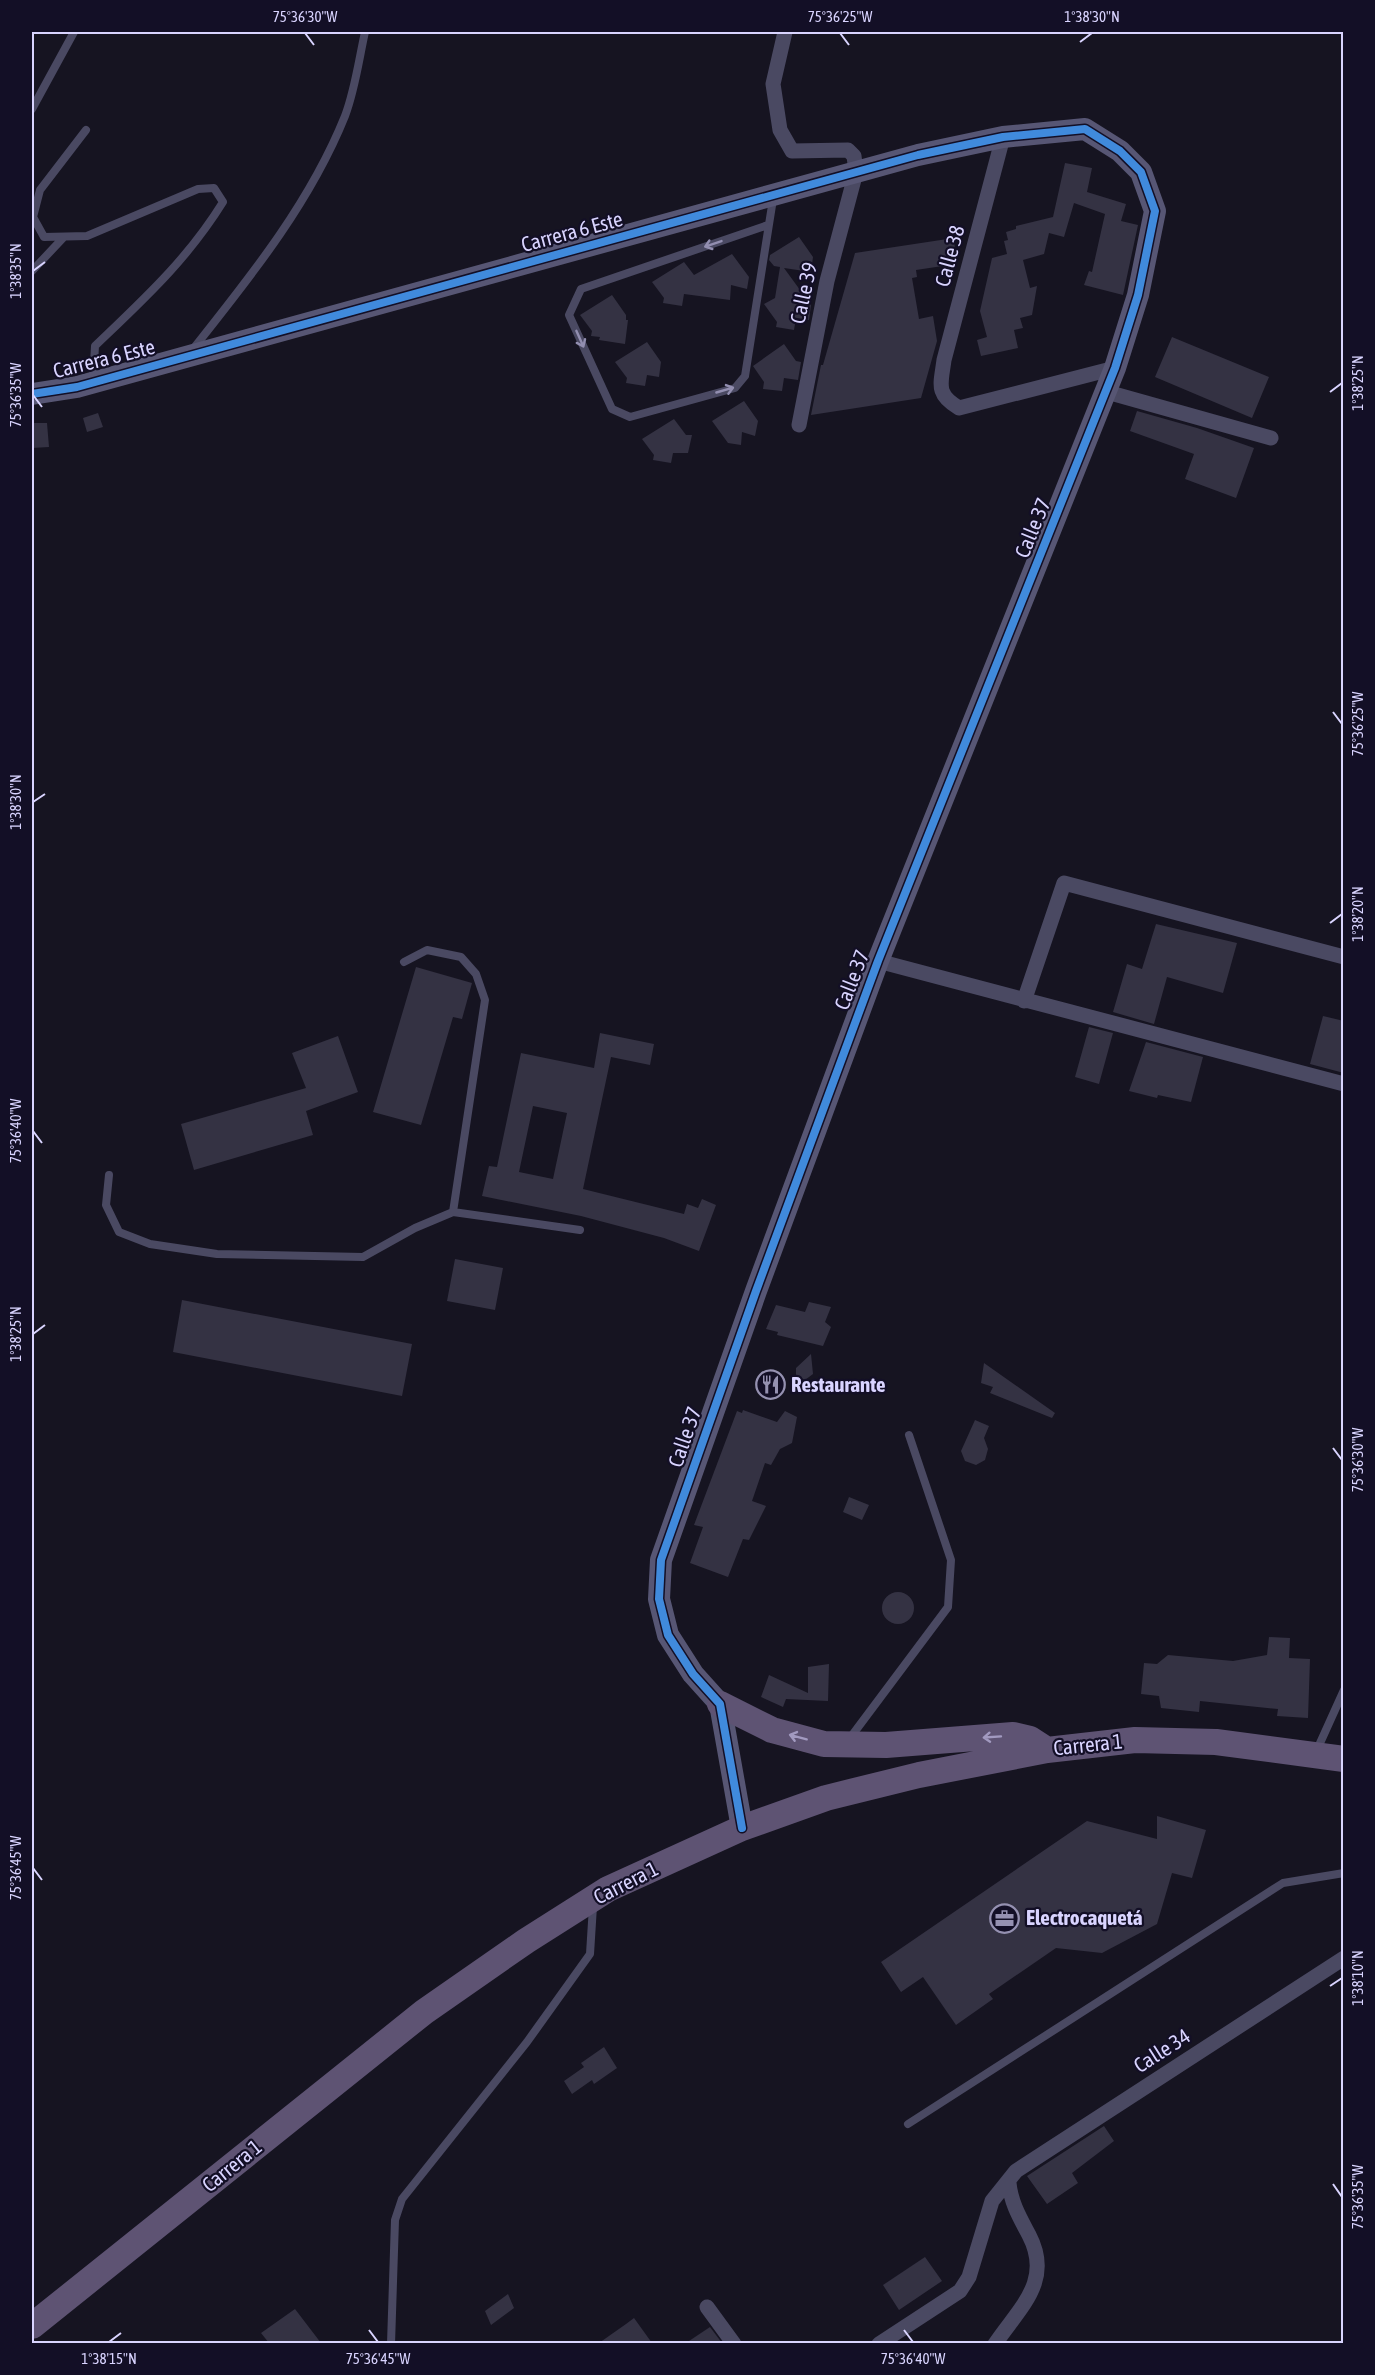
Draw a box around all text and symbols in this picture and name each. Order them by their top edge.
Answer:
text: 75°36'30"W [273,8,337,25]
text: 75°36'25"W [808,8,872,25]
text: 1°38'30"N [1064,8,1120,25]
street label: Carrera 6 Este [518,206,625,256]
street label: Calle 38 [929,222,969,289]
one-way arrow [704,239,723,250]
text: 1°38'35"N [7,243,24,299]
street label: Calle 39 [785,260,821,326]
one-way arrow [575,330,587,348]
street label: Carrera 6 Este [50,334,157,382]
text: 1°38'25"N [1349,355,1366,411]
text: 75°36'35"W [7,363,24,427]
one-way arrow [715,384,734,395]
street label: Calle 37 [1009,494,1055,561]
text: 75°36'25"W [1349,692,1366,756]
text: 1°38'30"N [7,774,24,830]
text: 1°38'20"N [1349,886,1366,942]
street label: Calle 37 [829,946,873,1013]
text: 75°36'40"W [7,1099,24,1163]
text: 1°38'25"N [7,1306,24,1362]
restaurant icon: Restaurante [754,1369,786,1401]
place label: Restaurante [791,1372,886,1396]
street label: Calle 37 [663,1403,706,1470]
text: 75°36'30"W [1349,1428,1366,1492]
street label: Carrera 1 [1052,1728,1124,1760]
one-way arrow [789,1730,808,1742]
one-way arrow [982,1732,1002,1743]
text: 75°36'45"W [7,1836,24,1900]
street label: Carrera 1 [589,1856,662,1909]
office icon: Electrocaquetá [989,1902,1021,1934]
place label: Electrocaquetá [1026,1905,1143,1929]
text: 1°38'10"N [1349,1950,1366,2006]
street label: Calle 34 [1129,2023,1194,2077]
street label: Carrera 1 [197,2134,266,2196]
text: 75°36'35"W [1349,2165,1366,2229]
text: 1°38'15"N [81,2350,137,2367]
text: 75°36'45"W [346,2350,410,2367]
text: 75°36'40"W [881,2350,945,2367]

